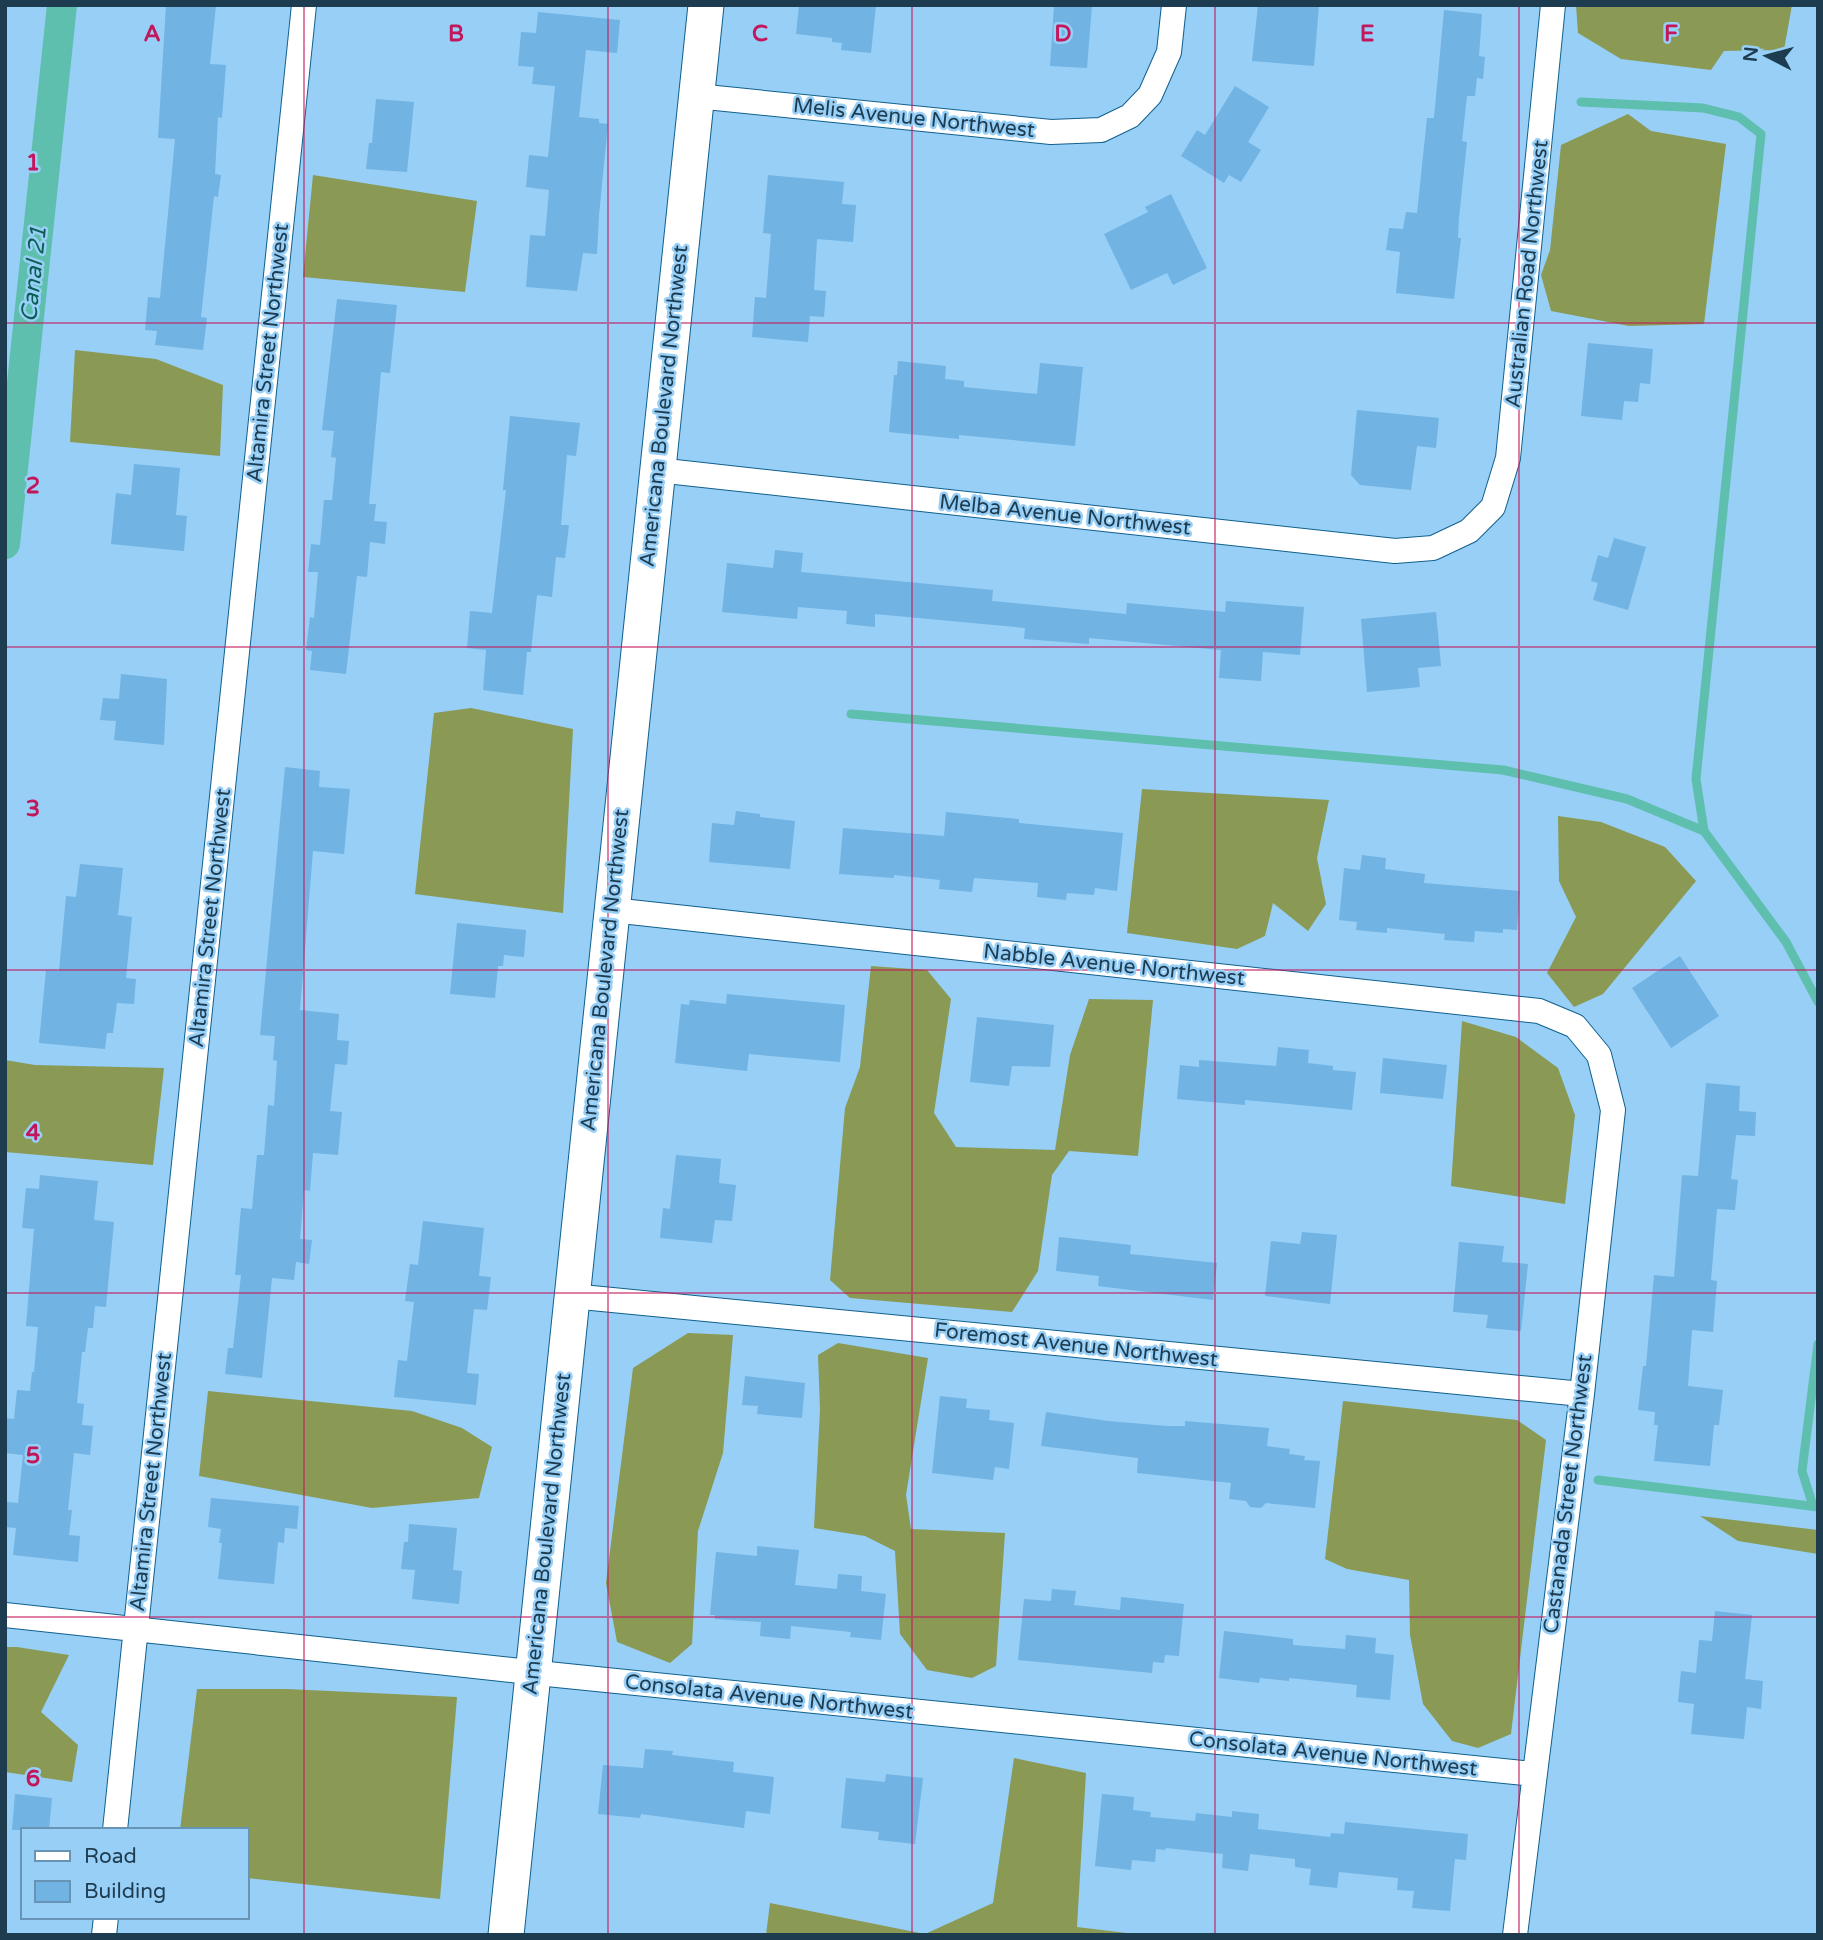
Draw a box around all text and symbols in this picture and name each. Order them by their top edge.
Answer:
text: A [143,20,161,48]
text: B [448,20,464,48]
text: C [752,20,768,48]
text: D [1054,20,1072,48]
text: E [1360,20,1374,48]
text: F [1664,20,1678,48]
north arrow [1732,21,1802,91]
text: N [1739,46,1763,63]
street label: Melis Avenue Northwest [792,93,1036,143]
street label: Australian Road Northwest [1501,139,1553,409]
text: 1 [26,149,40,177]
street label: Altamira Street Northwest [242,222,294,484]
water label: Canal 21 [15,225,53,323]
street label: Americana Boulevard Northwest [635,244,693,568]
text: 2 [26,472,40,500]
street label: Melba Avenue Northwest [938,489,1192,541]
street label: Altamira Street Northwest [184,787,236,1049]
text: 3 [26,795,40,823]
street label: Americana Boulevard Northwest [576,808,634,1132]
street label: Nabble Avenue Northwest [982,939,1246,991]
text: 4 [26,1119,41,1147]
street label: Foremost Avenue Northwest [933,1318,1219,1372]
street label: Altamira Street Northwest [125,1351,177,1613]
street label: Castanada Street Northwest [1538,1353,1598,1635]
street label: Americana Boulevard Northwest [518,1372,576,1696]
text: 5 [26,1442,40,1470]
street label: Consolata Avenue Northwest [624,1669,914,1725]
street label: Consolata Avenue Northwest [1188,1726,1478,1782]
text: 6 [26,1765,40,1793]
legend [21,1828,248,1919]
text: Road [84,1844,137,1869]
text: Building [84,1879,166,1904]

